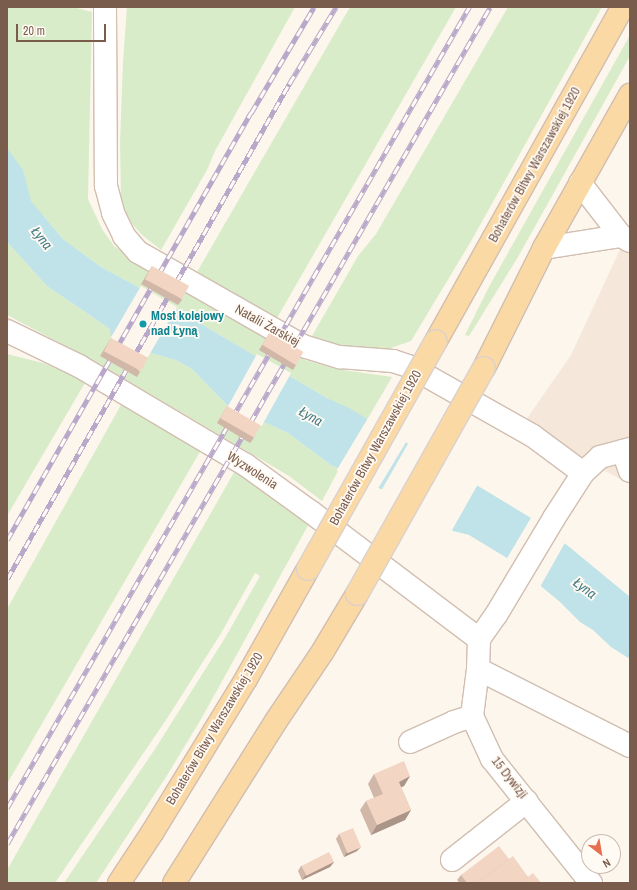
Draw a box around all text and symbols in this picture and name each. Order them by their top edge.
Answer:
scale bar [18,16,108,42]
text: 20 m [23,23,45,39]
street label: Bohaterów Bitwy Warszawskiej 1920 [486,85,584,245]
water label: Łyna [28,223,56,253]
street label: Natalii Żarskiej [232,302,302,350]
place label: Most kolejowy nad Łyną [151,309,224,340]
marker: Most kolejowy nad Łyną [138,319,148,329]
street label: Bohaterów Bitwy Warszawskiej 1920 [327,368,425,528]
water label: Łyna [296,403,326,429]
street label: Wyzwolenia [224,449,280,493]
water label: Łyna [570,574,600,602]
street label: Bohaterów Bitwy Warszawskiej 1920 [163,650,267,808]
street label: 15 Dywizji [488,754,530,802]
north arrow [581,834,621,874]
text: N [600,856,613,871]

